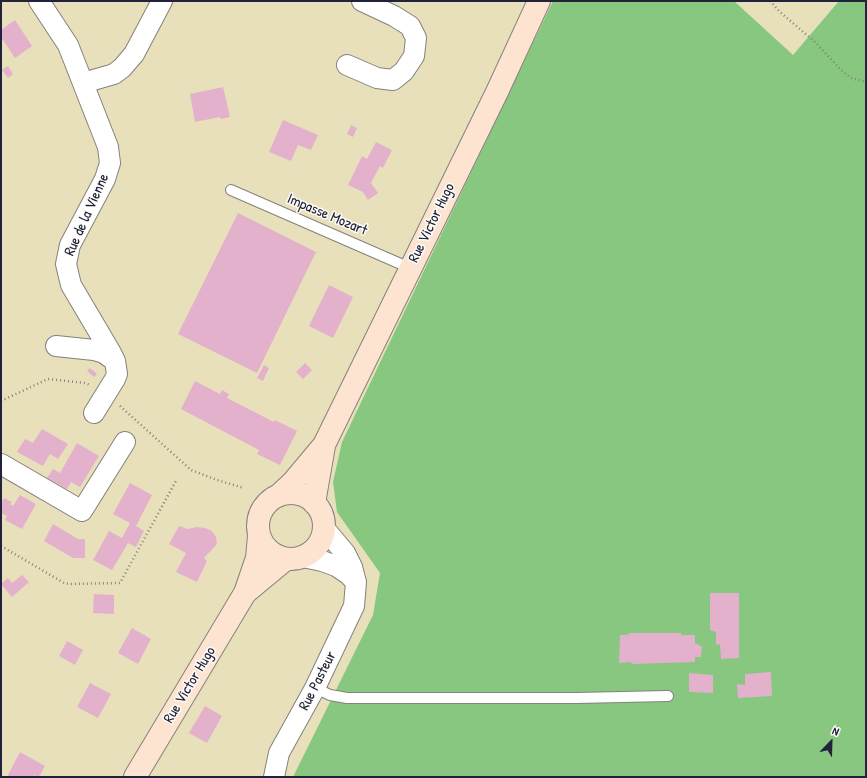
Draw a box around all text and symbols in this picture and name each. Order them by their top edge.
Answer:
street label: Rue de la Vienne [61,171,113,259]
street label: Rue Victor Hugo [405,180,459,266]
street label: Impasse Mozart [284,190,370,240]
street label: Rue Victor Hugo [160,644,220,726]
street label: Rue Pasteur [295,648,341,714]
north arrow [811,722,851,762]
text: N [830,723,841,739]

